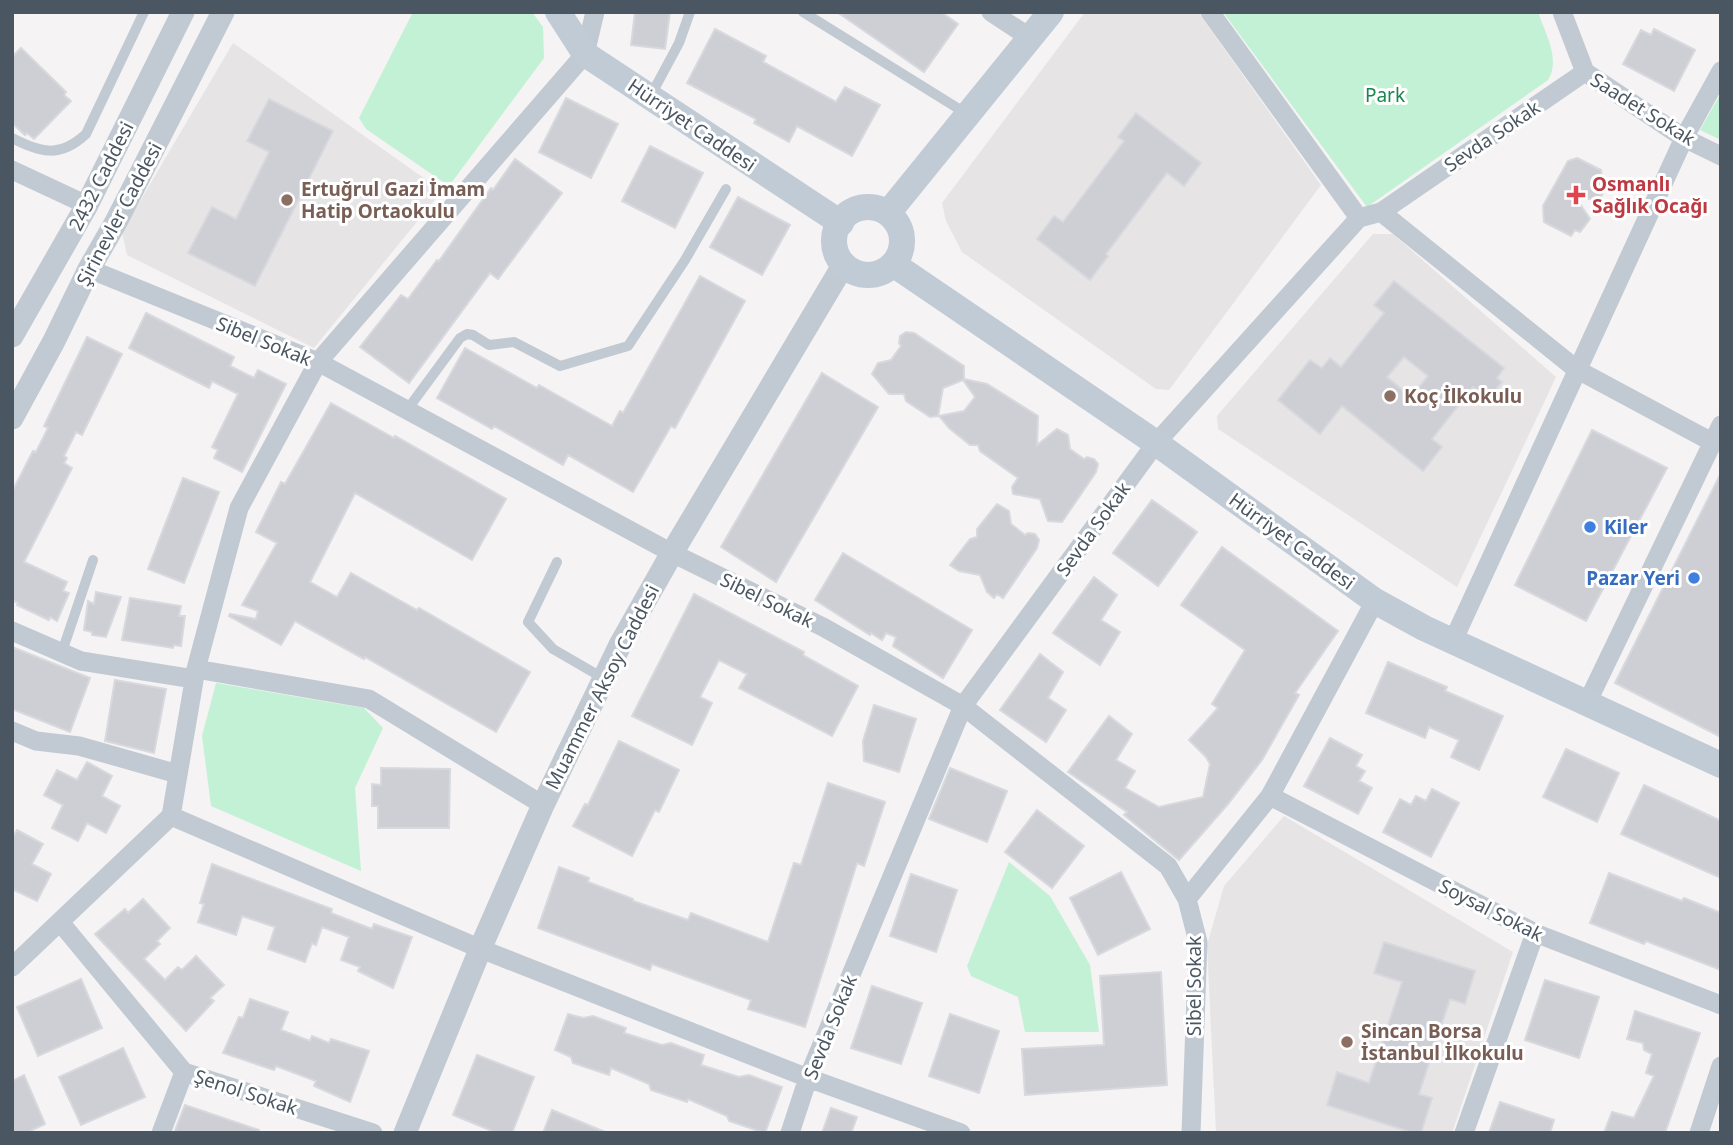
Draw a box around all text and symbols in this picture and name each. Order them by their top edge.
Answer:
street label: Saadet Sokak [1586,66,1700,152]
street label: Hürriyet Caddesi [623,72,761,178]
park label: Park [1365,82,1405,108]
street label: Sevda Sokak [1439,94,1545,178]
street label: 2432 Caddesi [62,117,140,235]
street label: Şirinevler Caddesi [70,138,168,290]
place label: Osmanlı Sağlık Ocağı [1592,171,1708,219]
place label: Ertuğrul Gazi İmam Hatip Ortaokulu [301,176,485,224]
marker: Osmanlı Sağlık Ocağı [1566,185,1586,205]
marker: Ertuğrul Gazi İmam Hatip Ortaokulu [279,192,295,208]
street label: Sibel Sokak [213,310,315,372]
place label: Koç İlkokulu [1404,383,1522,409]
marker: Koç İlkokulu [1382,388,1398,404]
street label: Sevda Sokak [1050,477,1136,581]
street label: Hürriyet Caddesi [1224,487,1360,595]
place label: Kiler [1604,514,1648,540]
marker: Kiler [1582,519,1598,535]
place label: Pazar Yeri [1586,565,1680,591]
street label: Sibel Sokak [716,566,818,634]
marker: Pazar Yeri [1686,570,1702,586]
street label: Muammer Aksoy Caddesi [539,580,665,794]
street label: Soysal Sokak [1434,873,1548,947]
street label: Sibel Sokak [1181,936,1207,1036]
street label: Sevda Sokak [797,971,863,1083]
place label: Sincan Borsa İstanbul İlkokulu [1361,1018,1524,1066]
marker: Sincan Borsa İstanbul İlkokulu [1339,1034,1355,1050]
street label: Şenol Sokak [191,1063,301,1121]

